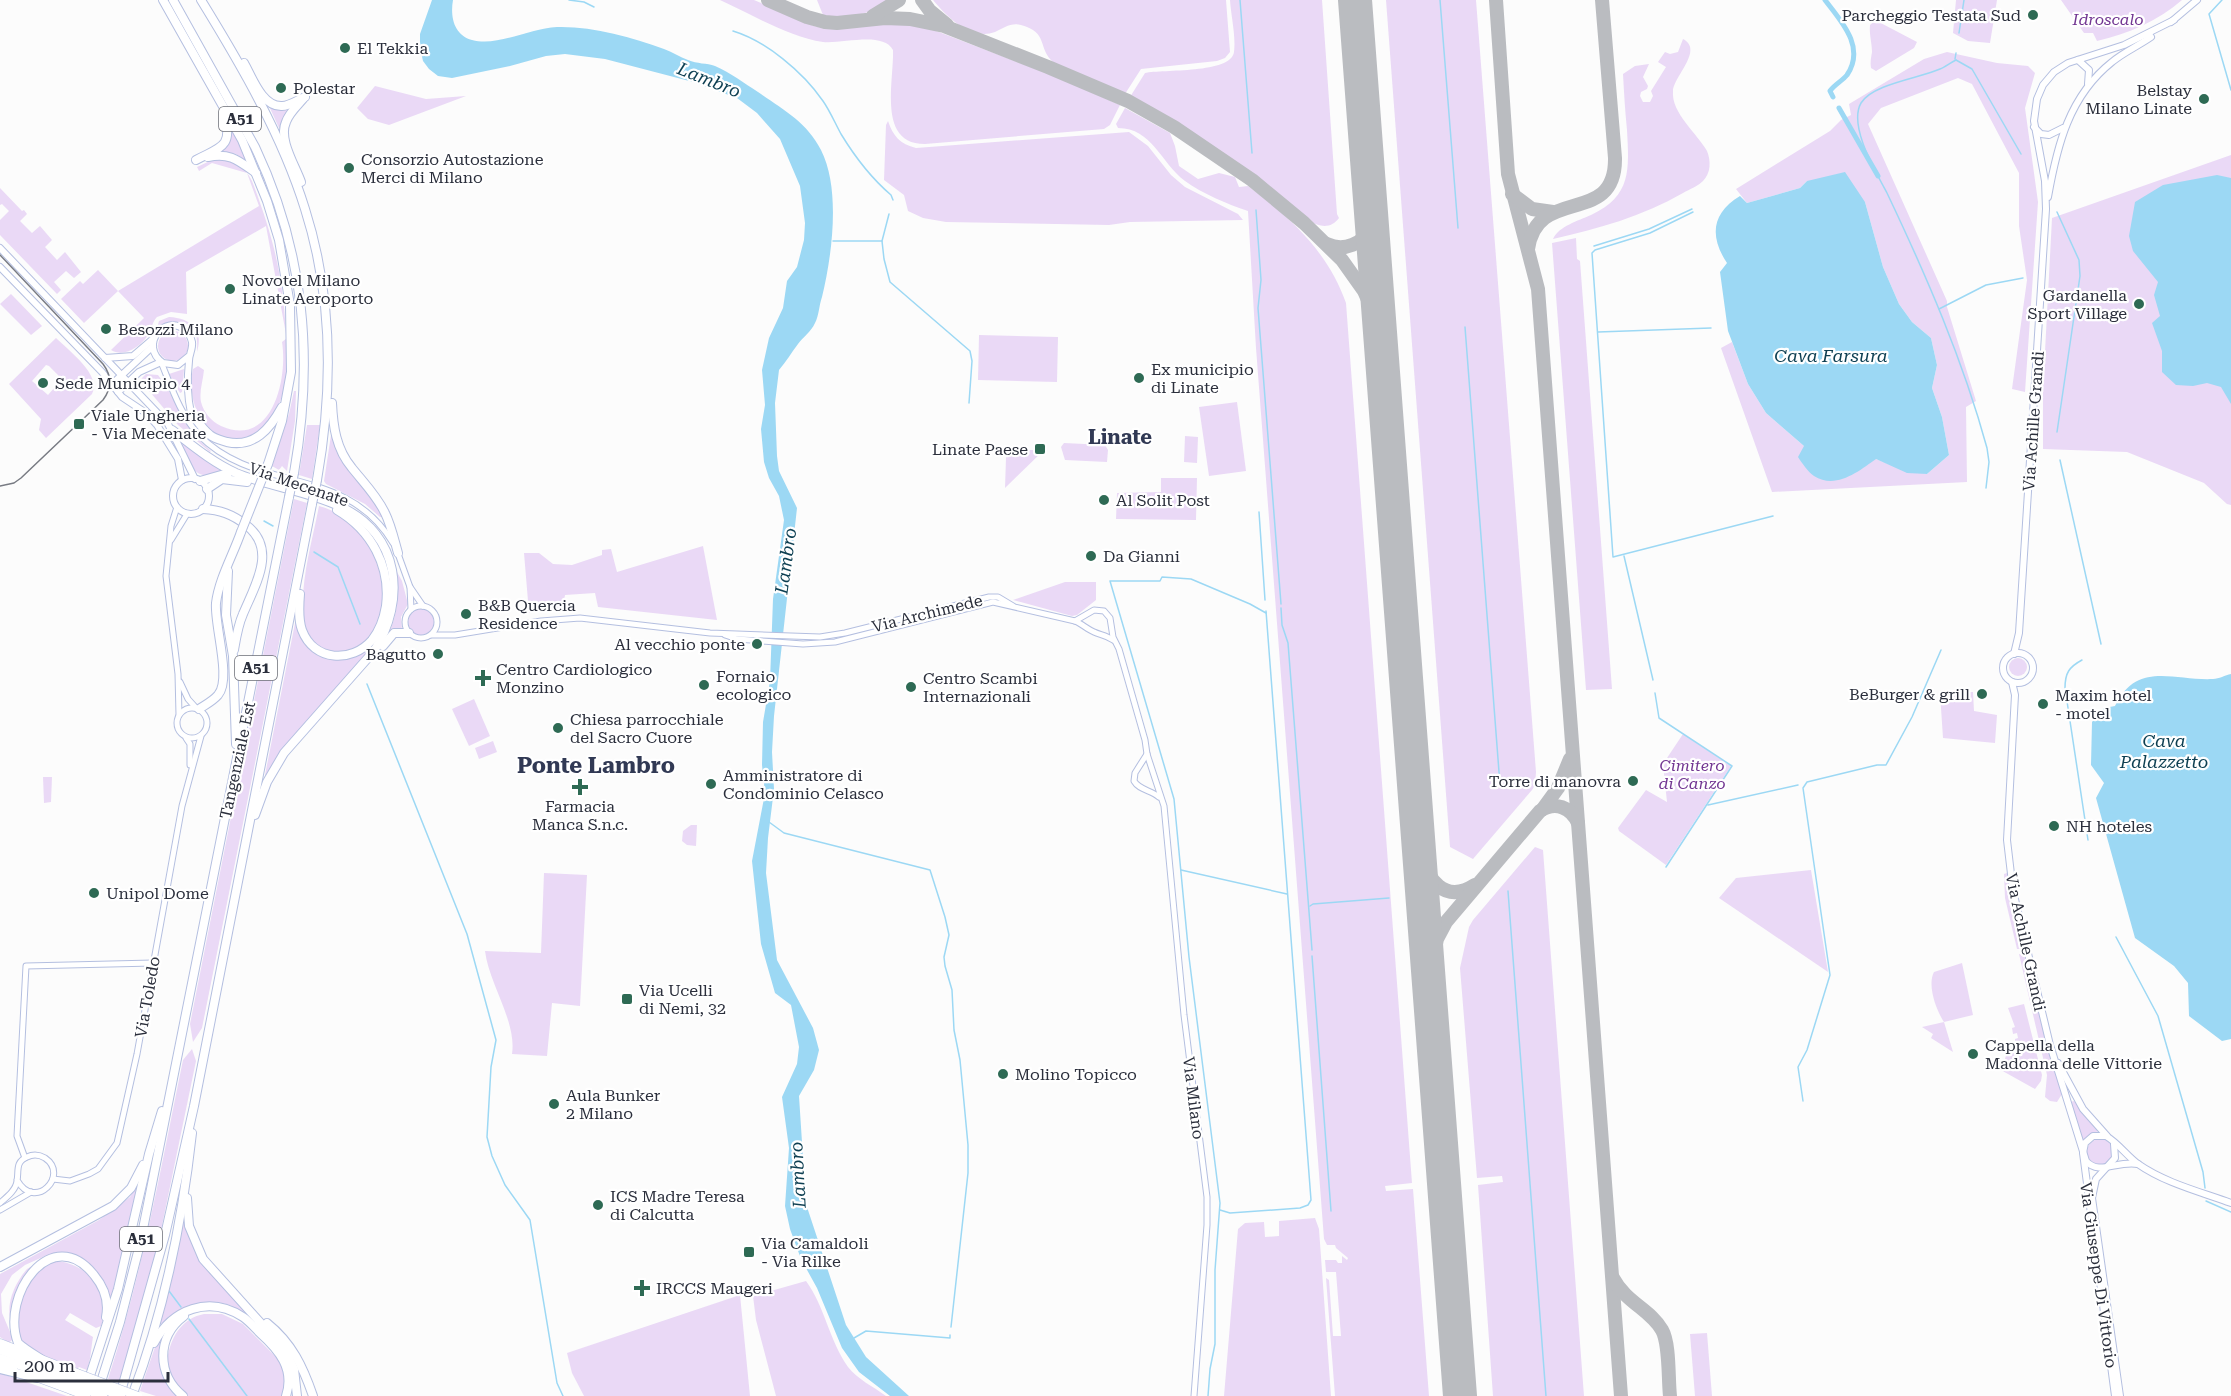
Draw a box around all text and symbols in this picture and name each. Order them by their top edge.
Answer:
place label: Parcheggio Testata Sud [1841,6,2021,25]
marker: Parcheggio Testata Sud [2026,8,2040,22]
park label: Idroscalo [2071,10,2144,29]
place label: El Tekkia [357,39,429,58]
marker: El Tekkia [338,41,352,55]
water label: Lambro [674,57,744,102]
place label: Polestar [293,79,356,98]
marker: Polestar [274,81,288,95]
place label: Belstay Milano Linate [2085,81,2193,118]
marker: Belstay Milano Linate [2197,92,2211,106]
road number: A51 [219,107,261,131]
place label: Consorzio Autostazione Merci di Milano [361,150,544,187]
marker: Consorzio Autostazione Merci di Milano [342,161,356,175]
place label: Novotel Milano Linate Aeroporto [242,271,374,308]
marker: Novotel Milano Linate Aeroporto [223,282,237,296]
place label: Gardanella Sport Village [2028,286,2127,323]
marker: Gardanella Sport Village [2132,297,2146,311]
place label: Besozzi Milano [118,320,233,339]
marker: Besozzi Milano [99,322,113,336]
water label: Cava Farsura [1774,345,1888,366]
street label: Via Achille Grandi [2019,350,2048,492]
place label: Ex municipio di Linate [1151,360,1254,397]
marker: Ex municipio di Linate [1132,371,1146,385]
place label: Sede Municipio 4 [55,374,190,393]
marker: Sede Municipio 4 [36,376,50,390]
place label: Viale Ungheria - Via Mecenate [91,406,206,443]
marker: Viale Ungheria - Via Mecenate [72,417,86,431]
district label: Linate [1088,425,1152,449]
place label: Linate Paese [932,440,1028,459]
marker: Linate Paese [1033,442,1047,456]
street label: Via Mecenate [247,459,351,510]
place label: Al Solit Post [1116,491,1210,510]
marker: Al Solit Post [1097,493,1111,507]
water label: Lambro [770,527,801,596]
place label: Da Gianni [1103,547,1180,566]
marker: Da Gianni [1084,549,1098,563]
street label: Via Archimede [870,590,985,636]
place label: B&B Quercia Residence [478,596,576,633]
marker: B&B Quercia Residence [459,607,473,621]
place label: Al vecchio ponte [614,635,745,654]
marker: Al vecchio ponte [750,637,764,651]
place label: Bagutto [366,645,426,664]
marker: Bagutto [431,647,445,661]
road number: A51 [235,656,277,680]
place label: Centro Cardiologico Monzino [496,660,652,697]
place label: Fornaio ecologico [716,667,791,704]
marker: Centro Cardiologico Monzino [474,669,492,687]
place label: Centro Scambi Internazionali [923,669,1038,706]
marker: Fornaio ecologico [697,678,711,692]
marker: Centro Scambi Internazionali [904,680,918,694]
place label: BeBurger & grill [1849,685,1970,704]
place label: Maxim hotel - motel [2055,686,2152,723]
marker: BeBurger & grill [1975,687,1989,701]
marker: Maxim hotel - motel [2036,697,2050,711]
street label: Tangenziale Est [216,700,259,821]
place label: Chiesa parrocchiale del Sacro Cuore [570,710,724,747]
marker: Chiesa parrocchiale del Sacro Cuore [551,721,565,735]
water label: Cava Palazzetto [2119,730,2208,772]
district label: Ponte Lambro [517,753,675,778]
park label: Cimitero di Canzo [1658,756,1726,793]
place label: Amministratore di Condominio Celasco [723,766,884,803]
place label: Torre di manovra [1489,772,1621,791]
marker: Torre di manovra [1626,774,1640,788]
marker: Amministratore di Condominio Celasco [704,777,718,791]
marker: Farmacia Manca S.n.c. [573,780,587,794]
place label: Farmacia Manca S.n.c. [532,797,628,834]
place label: NH hoteles [2066,817,2152,836]
marker: NH hoteles [2047,819,2061,833]
street label: Via Achille Grandi [2002,871,2049,1013]
place label: Unipol Dome [106,884,209,903]
marker: Unipol Dome [87,886,101,900]
street label: Via Toledo [131,955,164,1039]
place label: Via Ucelli di Nemi, 32 [639,981,726,1018]
marker: Via Ucelli di Nemi, 32 [620,992,634,1006]
place label: Cappella della Madonna delle Vittorie [1985,1036,2162,1073]
marker: Cappella della Madonna delle Vittorie [1966,1047,1980,1061]
street label: Via Milano [1179,1056,1208,1141]
place label: Molino Topicco [1015,1065,1137,1084]
marker: Molino Topicco [996,1067,1010,1081]
place label: Aula Bunker 2 Milano [566,1086,661,1123]
marker: Aula Bunker 2 Milano [547,1097,561,1111]
water label: Lambro [785,1141,810,1210]
street label: Via Giuseppe Di Vittorio [2076,1181,2121,1369]
place label: ICS Madre Teresa di Calcutta [610,1187,745,1224]
marker: ICS Madre Teresa di Calcutta [591,1198,605,1212]
road number: A51 [120,1227,162,1251]
place label: Via Camaldoli - Via Rilke [761,1234,869,1271]
marker: Via Camaldoli - Via Rilke [742,1245,756,1259]
marker: IRCCS Maugeri [633,1279,651,1297]
place label: IRCCS Maugeri [656,1279,773,1298]
scale bar [15,1345,168,1383]
text: 200 m [24,1355,75,1376]

